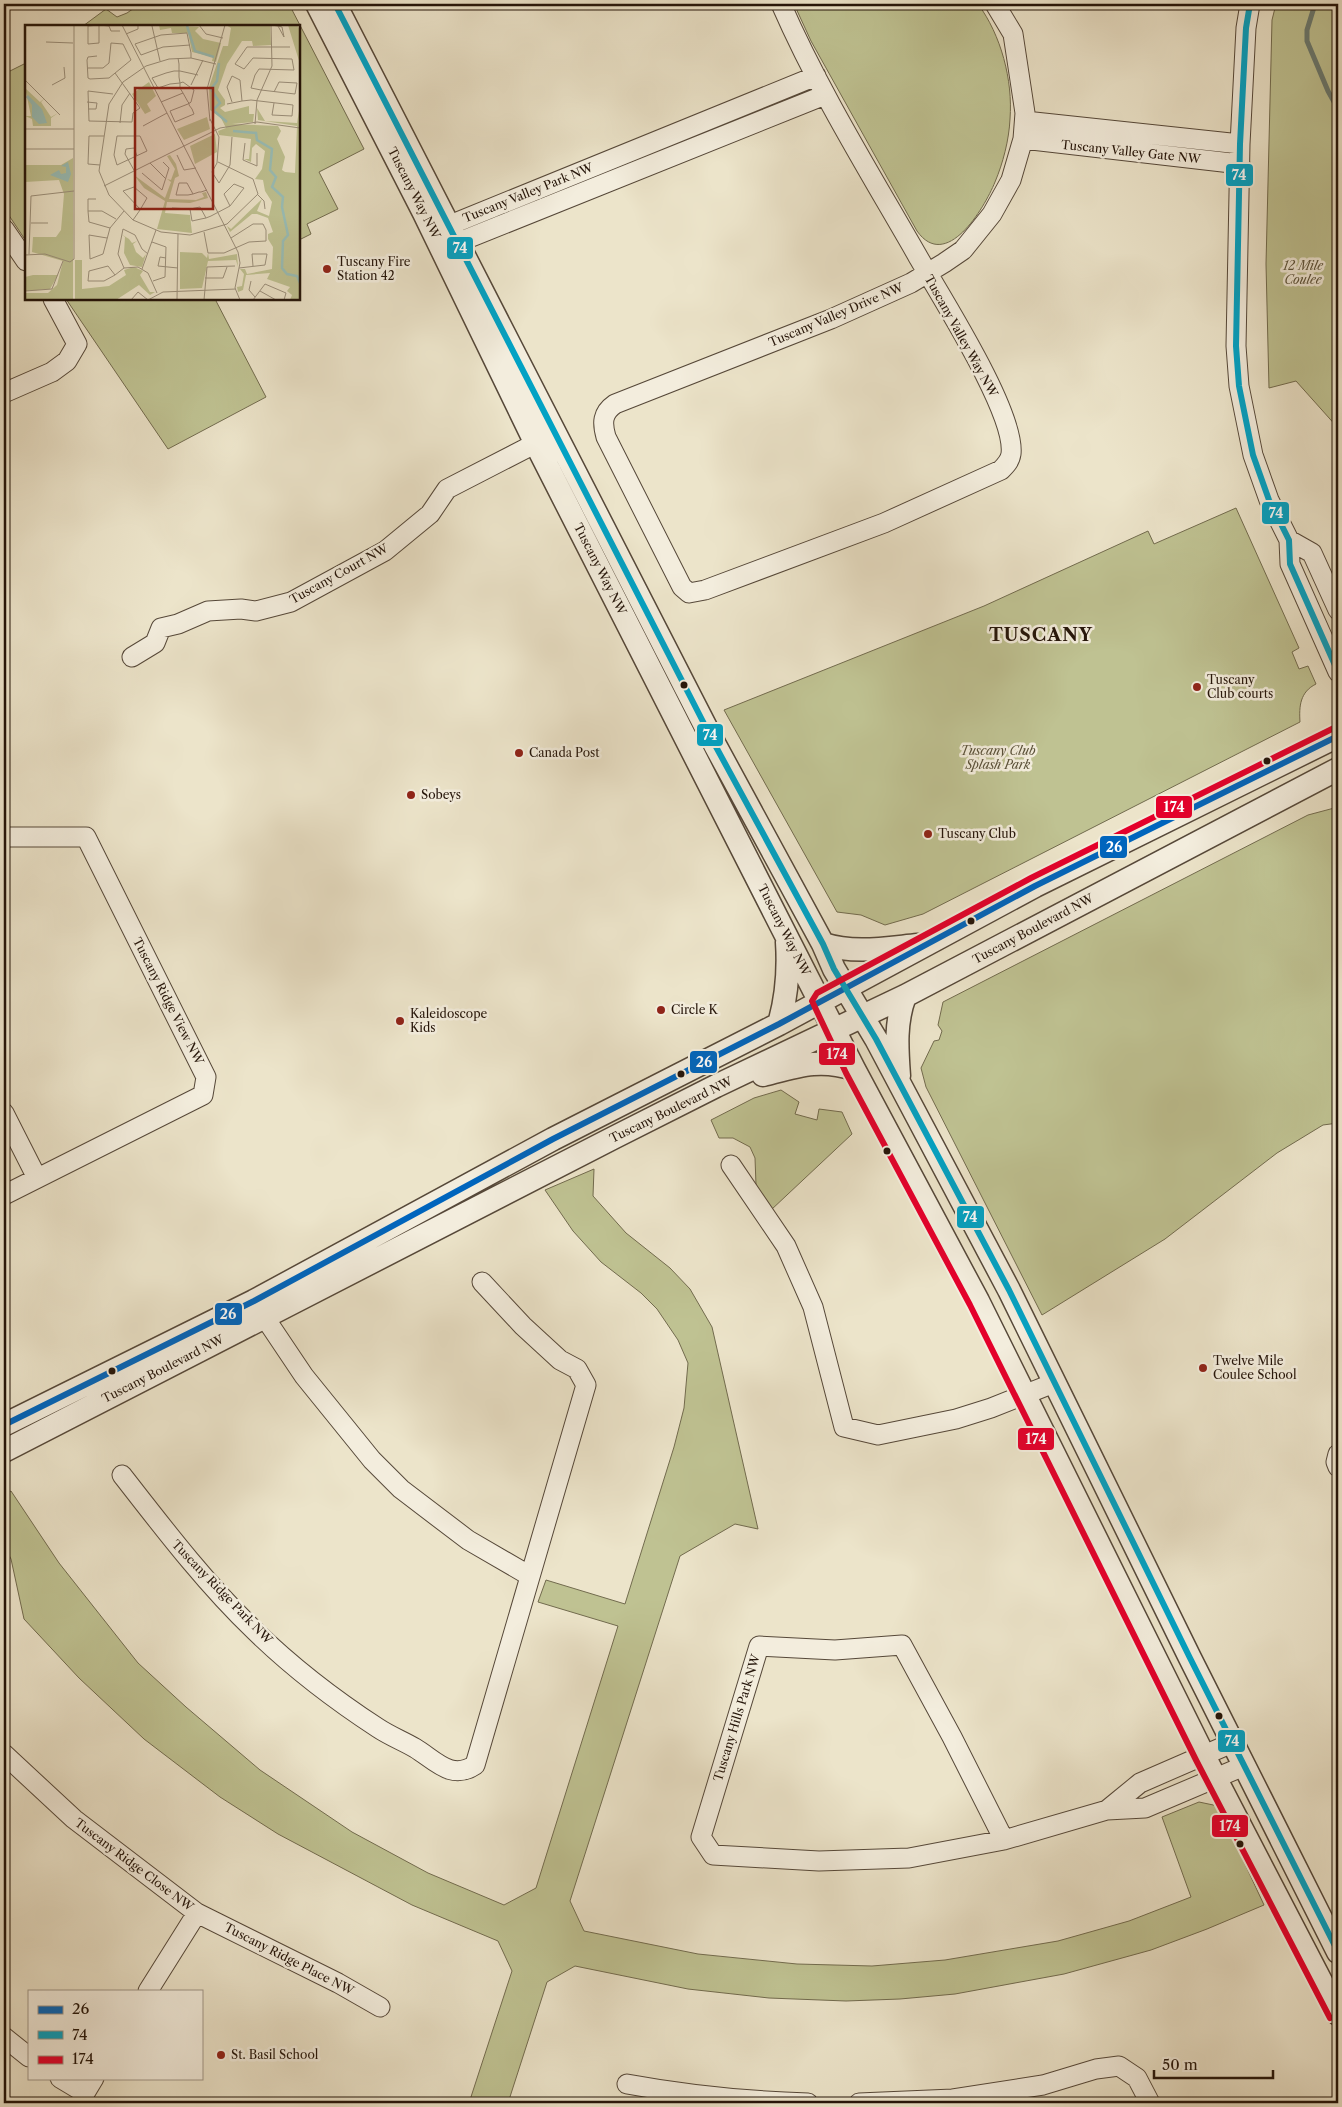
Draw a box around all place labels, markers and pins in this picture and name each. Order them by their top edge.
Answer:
place label: Tuscany Fire Station 42 [337,254,411,283]
marker: Tuscany Fire Station 42 [321,263,333,275]
place label: Tuscany Club courts [1207,672,1273,701]
unlabelled marker [679,680,689,690]
marker: Tuscany Club courts [1191,681,1203,693]
place label: Canada Post [529,745,600,760]
marker: Canada Post [513,747,525,759]
unlabelled marker [1262,756,1272,766]
place label: Sobeys [421,787,461,802]
marker: Sobeys [405,789,417,801]
place label: Tuscany Club [938,826,1016,841]
marker: Tuscany Club [922,828,934,840]
unlabelled marker [966,916,976,926]
place label: Circle K [671,1002,719,1017]
marker: Circle K [655,1004,667,1016]
place label: Kaleidoscope Kids [410,1006,488,1035]
marker: Kaleidoscope Kids [394,1015,406,1027]
unlabelled marker [676,1069,686,1079]
unlabelled marker [882,1146,892,1156]
place label: Twelve Mile Coulee School [1213,1353,1297,1382]
marker: Twelve Mile Coulee School [1197,1362,1209,1374]
unlabelled marker [107,1366,117,1376]
unlabelled marker [1214,1711,1224,1721]
unlabelled marker [1235,1839,1245,1849]
place label: St. Basil School [231,2047,319,2062]
marker: St. Basil School [215,2049,227,2061]

